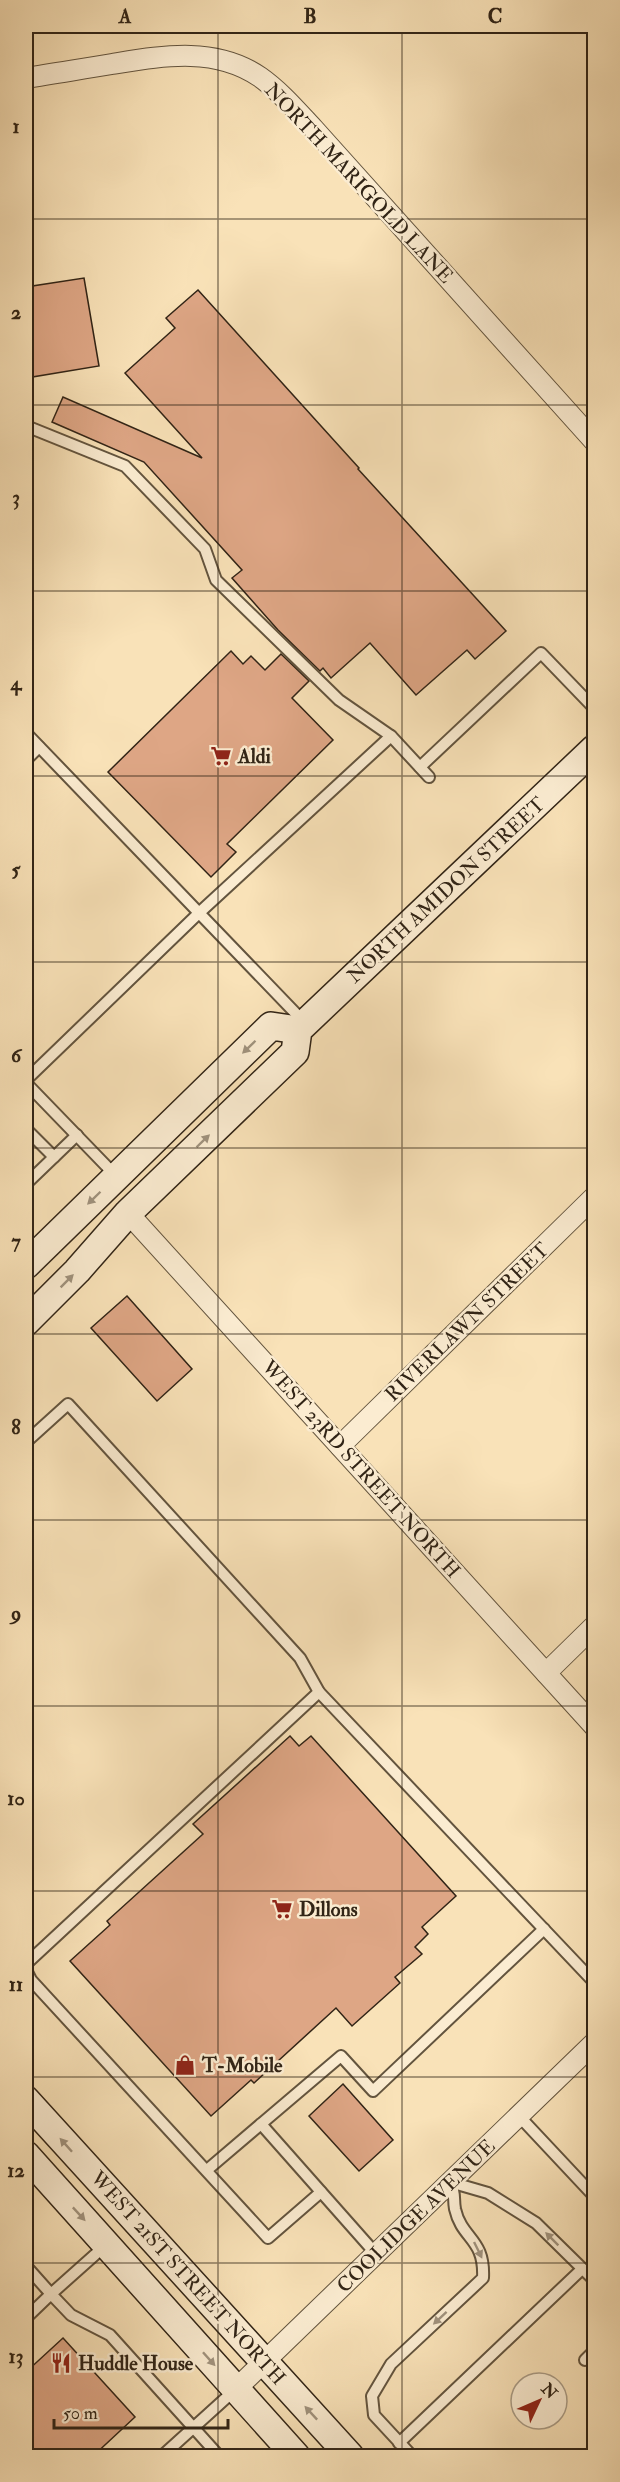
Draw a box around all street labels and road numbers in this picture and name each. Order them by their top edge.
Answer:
street label: NORTH MARIGOLD LANE [259,78,459,288]
street label: NORTH AMIDON STREET [342,792,550,988]
street label: RIVERLAWN STREET [380,1237,554,1407]
street label: WEST 23RD STREET NORTH [256,1354,466,1583]
street label: COOLIDGE AVENUE [332,2134,500,2298]
street label: WEST 21ST STREET NORTH [85,2165,291,2390]

